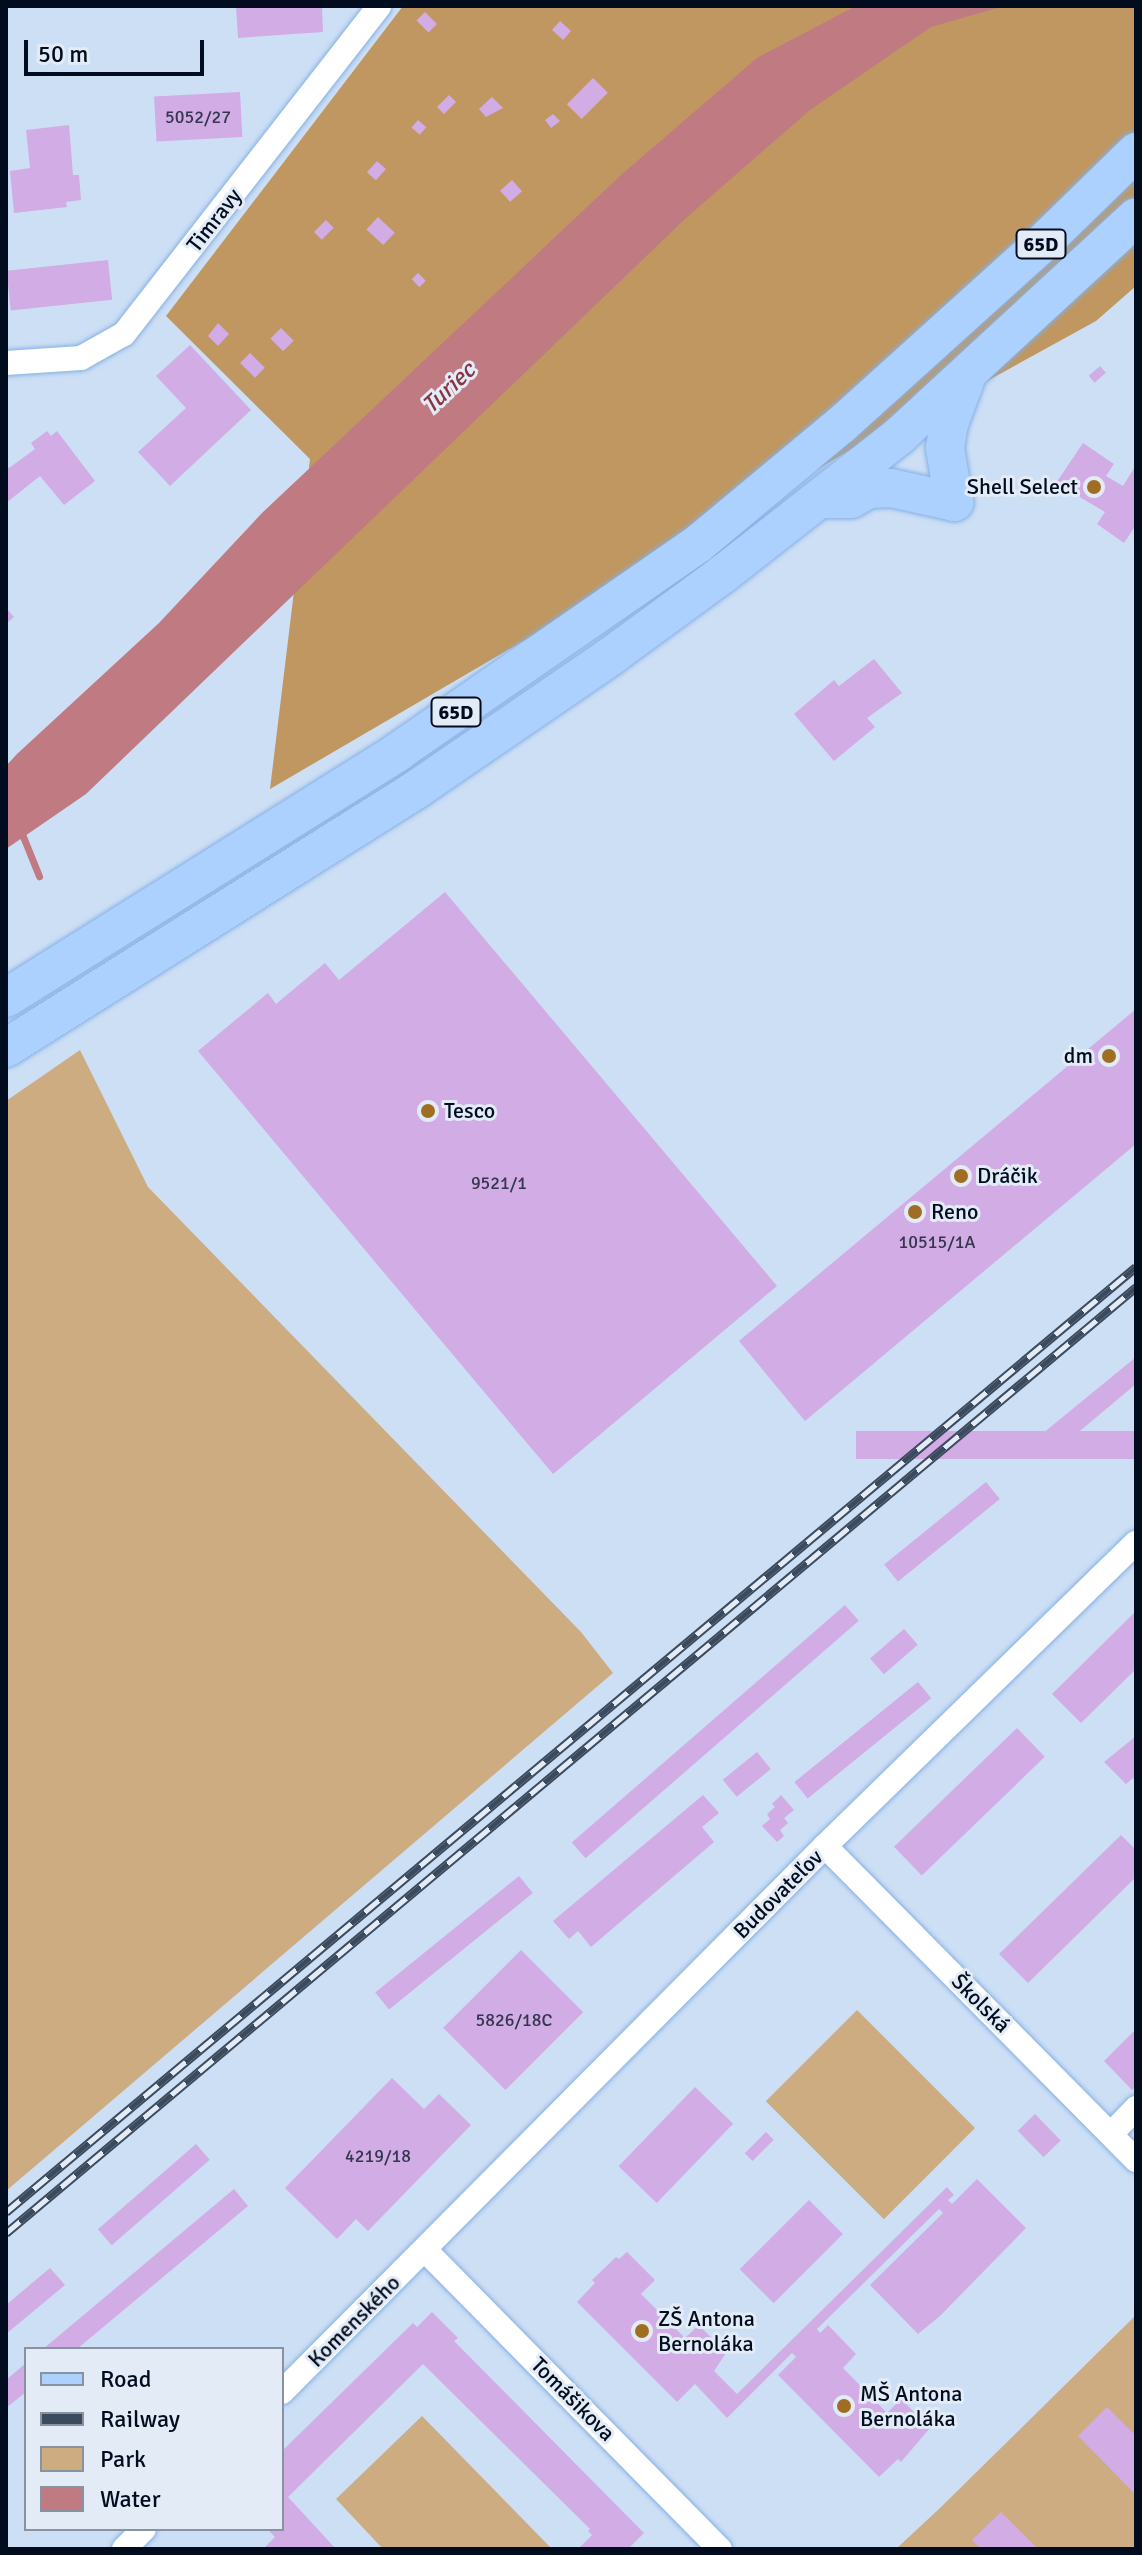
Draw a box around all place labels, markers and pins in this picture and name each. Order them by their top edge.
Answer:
place label: Shell Select [967,474,1078,500]
marker: Shell Select [1085,478,1103,496]
place label: dm [1064,1043,1093,1069]
marker: dm [1100,1047,1118,1065]
place label: Tesco [444,1098,495,1124]
marker: Tesco [419,1102,437,1120]
place label: Dráčik [977,1163,1038,1189]
marker: Dráčik [952,1167,970,1185]
place label: Reno [931,1199,978,1225]
marker: Reno [906,1203,924,1221]
place label: ZŠ Antona Bernoláka [658,2305,755,2356]
marker: ZŠ Antona Bernoláka [633,2322,651,2340]
place label: MŠ Antona Bernoláka [860,2380,962,2432]
marker: MŠ Antona Bernoláka [835,2397,853,2415]

